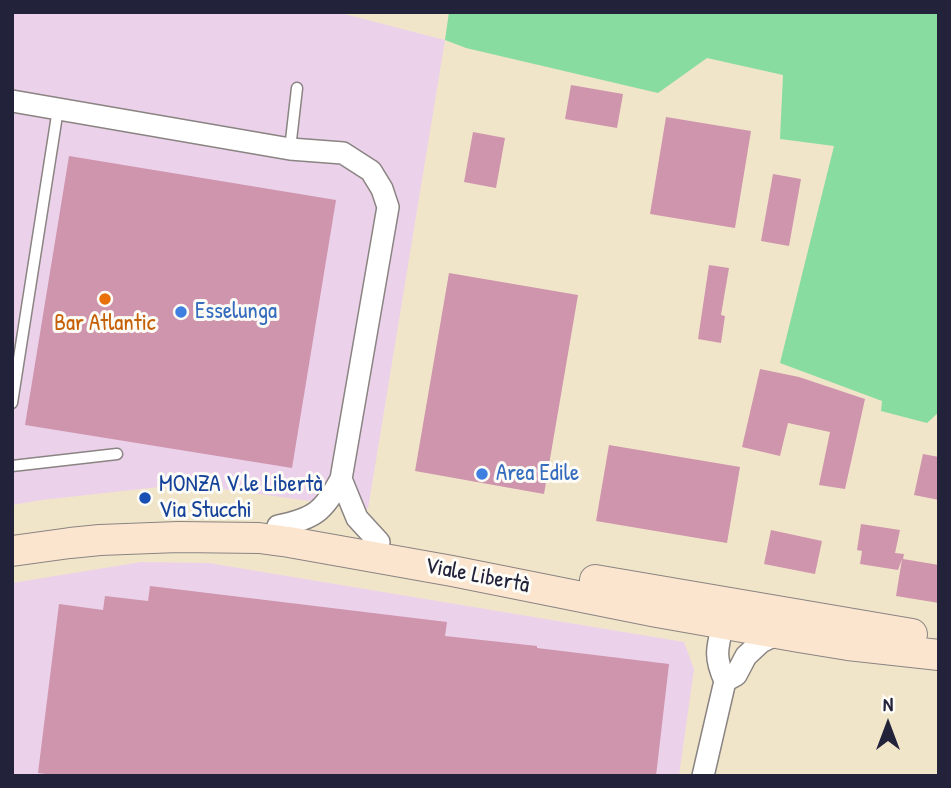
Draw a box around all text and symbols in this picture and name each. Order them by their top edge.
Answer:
marker: Bar Atlantic [97,291,113,307]
place label: Esselunga [195,298,277,326]
marker: Esselunga [173,304,189,320]
place label: Bar Atlantic [54,310,156,338]
place label: Area Edile [496,460,579,488]
marker: Area Edile [474,466,490,482]
place label: MONZA V.le Libertà Via Stucchi [159,471,322,525]
marker: MONZA V.le Libertà Via Stucchi [137,490,153,506]
street label: Viale Libertà [422,552,532,600]
north arrow [853,690,923,760]
text: N [883,691,893,717]

